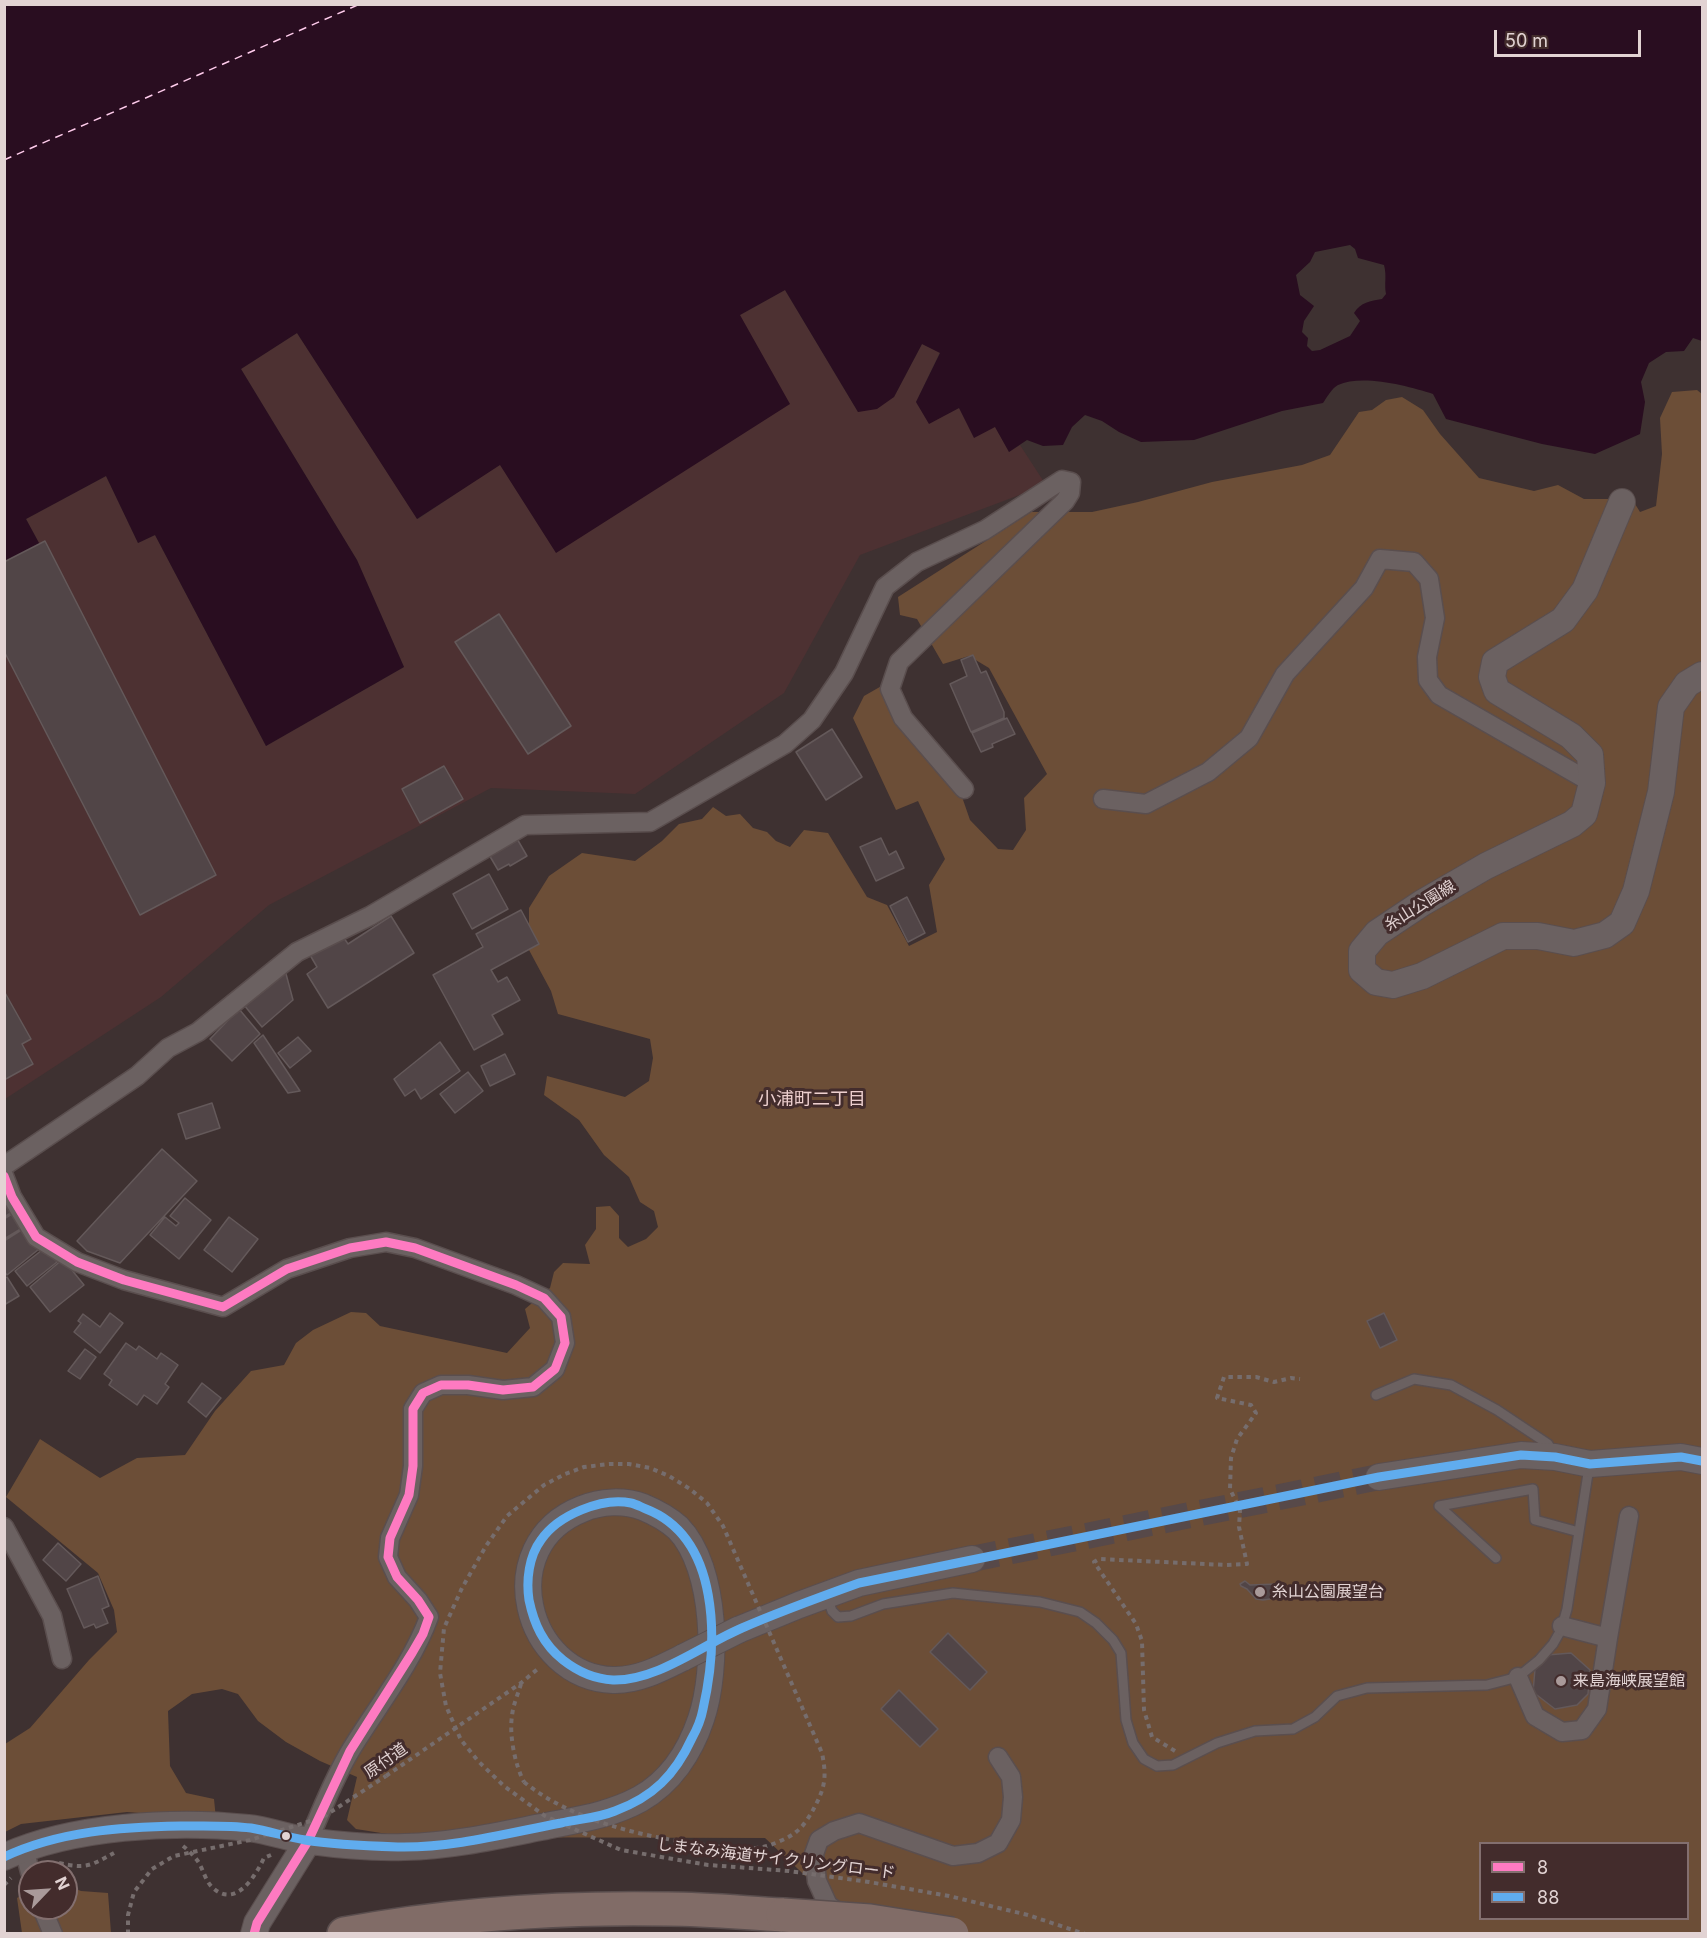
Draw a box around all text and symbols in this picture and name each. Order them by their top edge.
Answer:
scale bar [1497,18,1644,56]
text: 50 m [1505,30,1548,51]
street label: 糸山公園線 [1381,877,1459,935]
district label: 小浦町二丁目 [758,1089,866,1111]
place label: 糸山公園展望台 [1272,1582,1384,1602]
marker: 糸山公園展望台 [1253,1585,1267,1599]
place label: 来島海峡展望館 [1573,1671,1685,1691]
marker: 来島海峡展望館 [1554,1674,1568,1688]
street label: 原付道 [361,1739,411,1783]
unlabelled marker [280,1830,292,1842]
street label: しまなみ海道サイクリングロード [656,1835,896,1883]
legend [1479,1842,1689,1920]
text: 8 [1537,1857,1548,1878]
north arrow [18,1860,78,1920]
text: N [51,1873,74,1893]
text: 88 [1537,1887,1559,1908]

